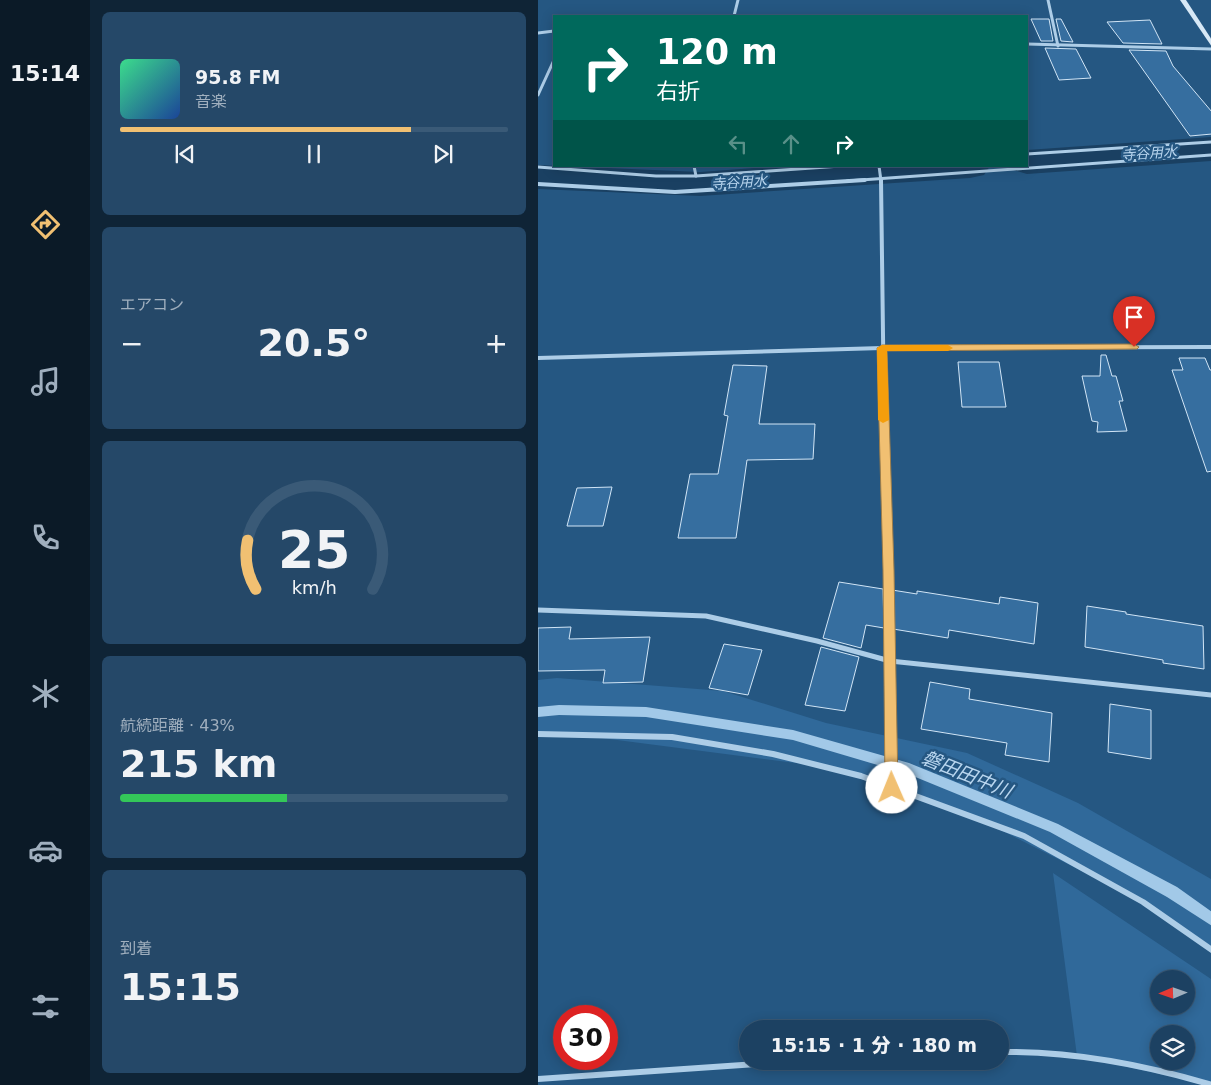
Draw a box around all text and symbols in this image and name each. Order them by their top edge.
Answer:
text: 120 m [656,32,778,72]
icon: right [573,35,638,100]
text: 15:14 [10,61,80,86]
text: 95.8 FM [195,66,280,88]
text: 右折 [656,79,700,104]
text: 音楽 [195,92,227,111]
icon: left [724,130,752,158]
icon: ahead [777,130,805,158]
icon: right [830,130,858,158]
icon: previous [171,140,199,168]
icon: pause [300,140,328,168]
icon: next [429,140,457,168]
water label: 寺谷用水 [1121,143,1179,163]
water label: 寺谷用水 [711,172,769,192]
icon: directions [28,207,63,242]
text: エアコン [120,295,184,314]
pin [1113,296,1155,347]
icon: arrive [1120,303,1148,331]
text: 20.5° [258,321,370,365]
text: − [120,327,143,360]
text: + [485,327,508,360]
icon: music [28,364,63,399]
icon: phone [28,520,63,555]
text: 25 [278,520,350,580]
text: km/h [291,577,337,598]
icon: climate [28,676,63,711]
text: 航続距離 · 43% [120,716,235,735]
text: 215 km [120,742,277,786]
water label: 磐田田中川 [919,746,1017,803]
position arrow [865,761,917,813]
icon: car [28,833,63,868]
text: 到着 [120,939,152,958]
text: 15:15 [120,965,241,1009]
north arrow [1150,970,1196,1015]
map controls [1150,970,1195,1070]
icon: filters [28,989,63,1024]
speed limit sign: 30 [553,1005,618,1070]
button: layers [1150,1025,1195,1070]
text: 15:15 · 1 分 · 180 m [771,1034,977,1056]

